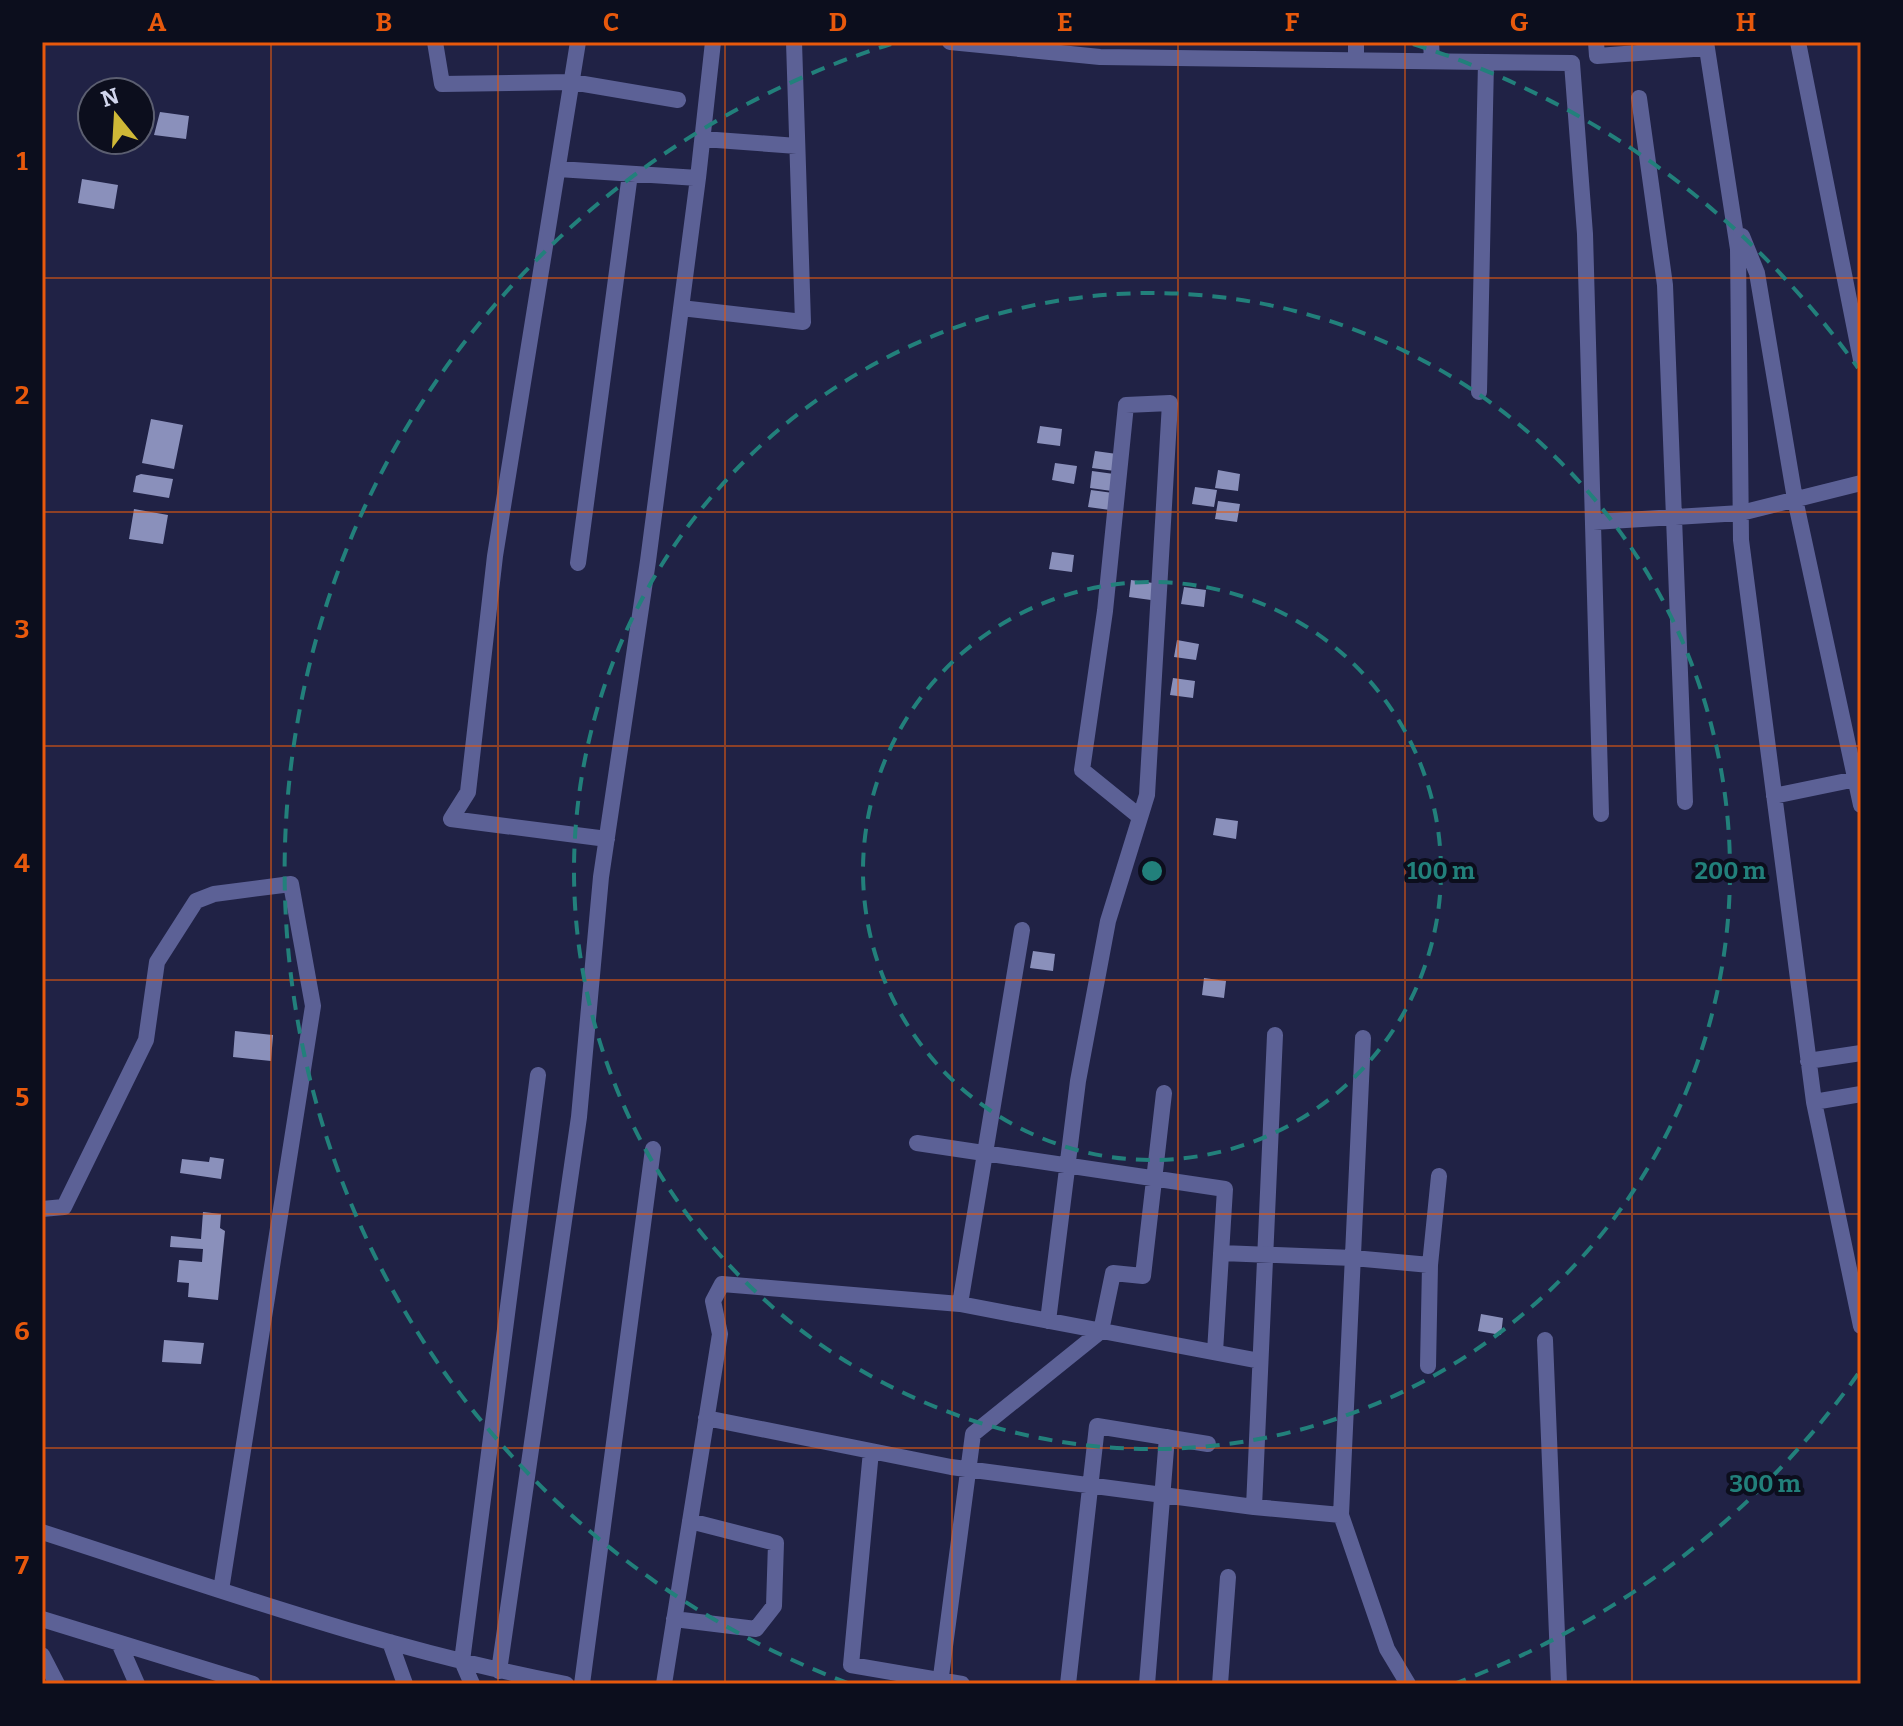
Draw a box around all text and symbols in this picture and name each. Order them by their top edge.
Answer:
text: A [148,7,167,38]
text: B [376,7,392,38]
text: C [603,7,619,38]
text: D [829,7,847,38]
text: E [1057,7,1073,38]
text: F [1285,7,1300,38]
text: G [1510,7,1529,38]
text: H [1736,7,1756,38]
north arrow [76,76,156,156]
text: N [98,82,122,113]
text: 1 [16,146,28,177]
text: 2 [15,380,29,411]
text: 3 [15,614,29,645]
text: 4 [14,848,30,879]
centre of rings [1138,857,1166,885]
text: 100 m [1407,857,1475,885]
text: 200 m [1694,857,1766,885]
text: 5 [15,1082,29,1113]
text: 6 [14,1316,30,1347]
text: 300 m [1729,1470,1801,1498]
text: 7 [15,1550,29,1581]

